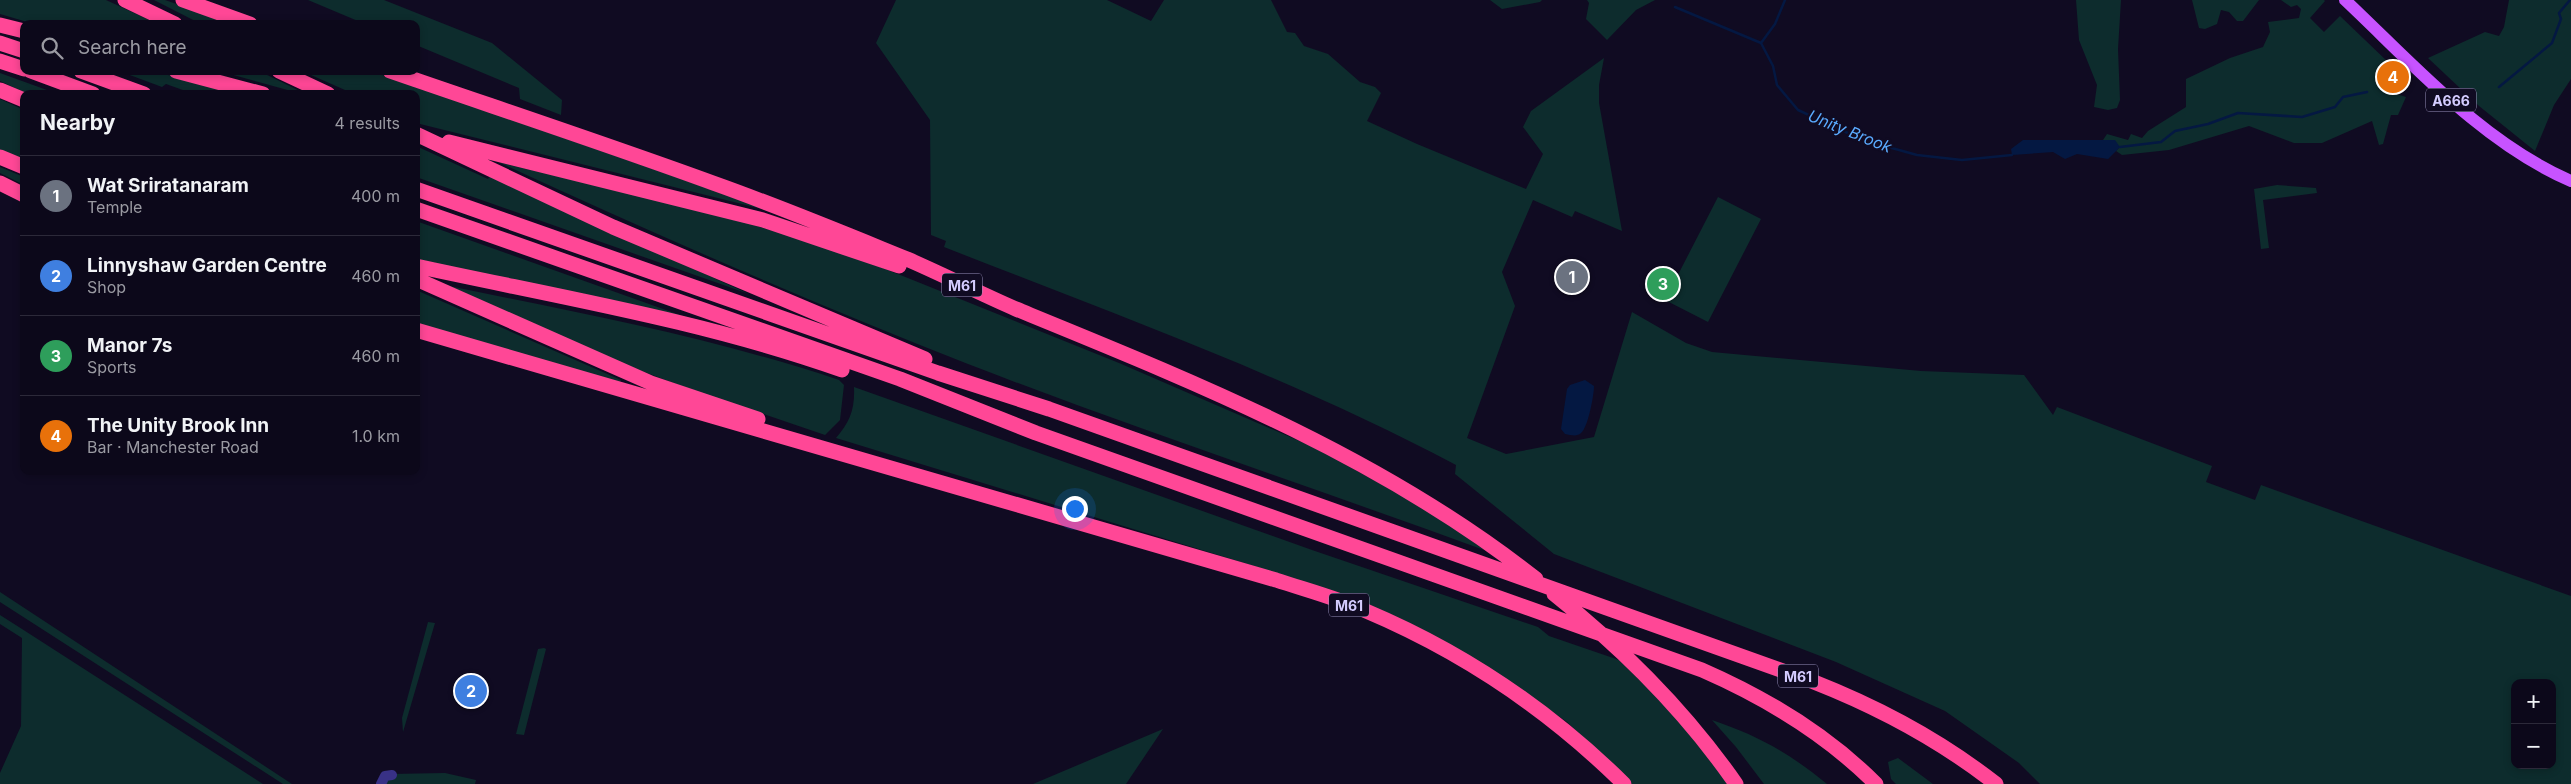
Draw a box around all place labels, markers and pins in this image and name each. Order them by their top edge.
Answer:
pin: 4 [2377,58,2409,96]
pin: 1 [1556,258,1588,296]
pin: 3 [1647,265,1679,303]
pin: 2 [455,672,487,710]

